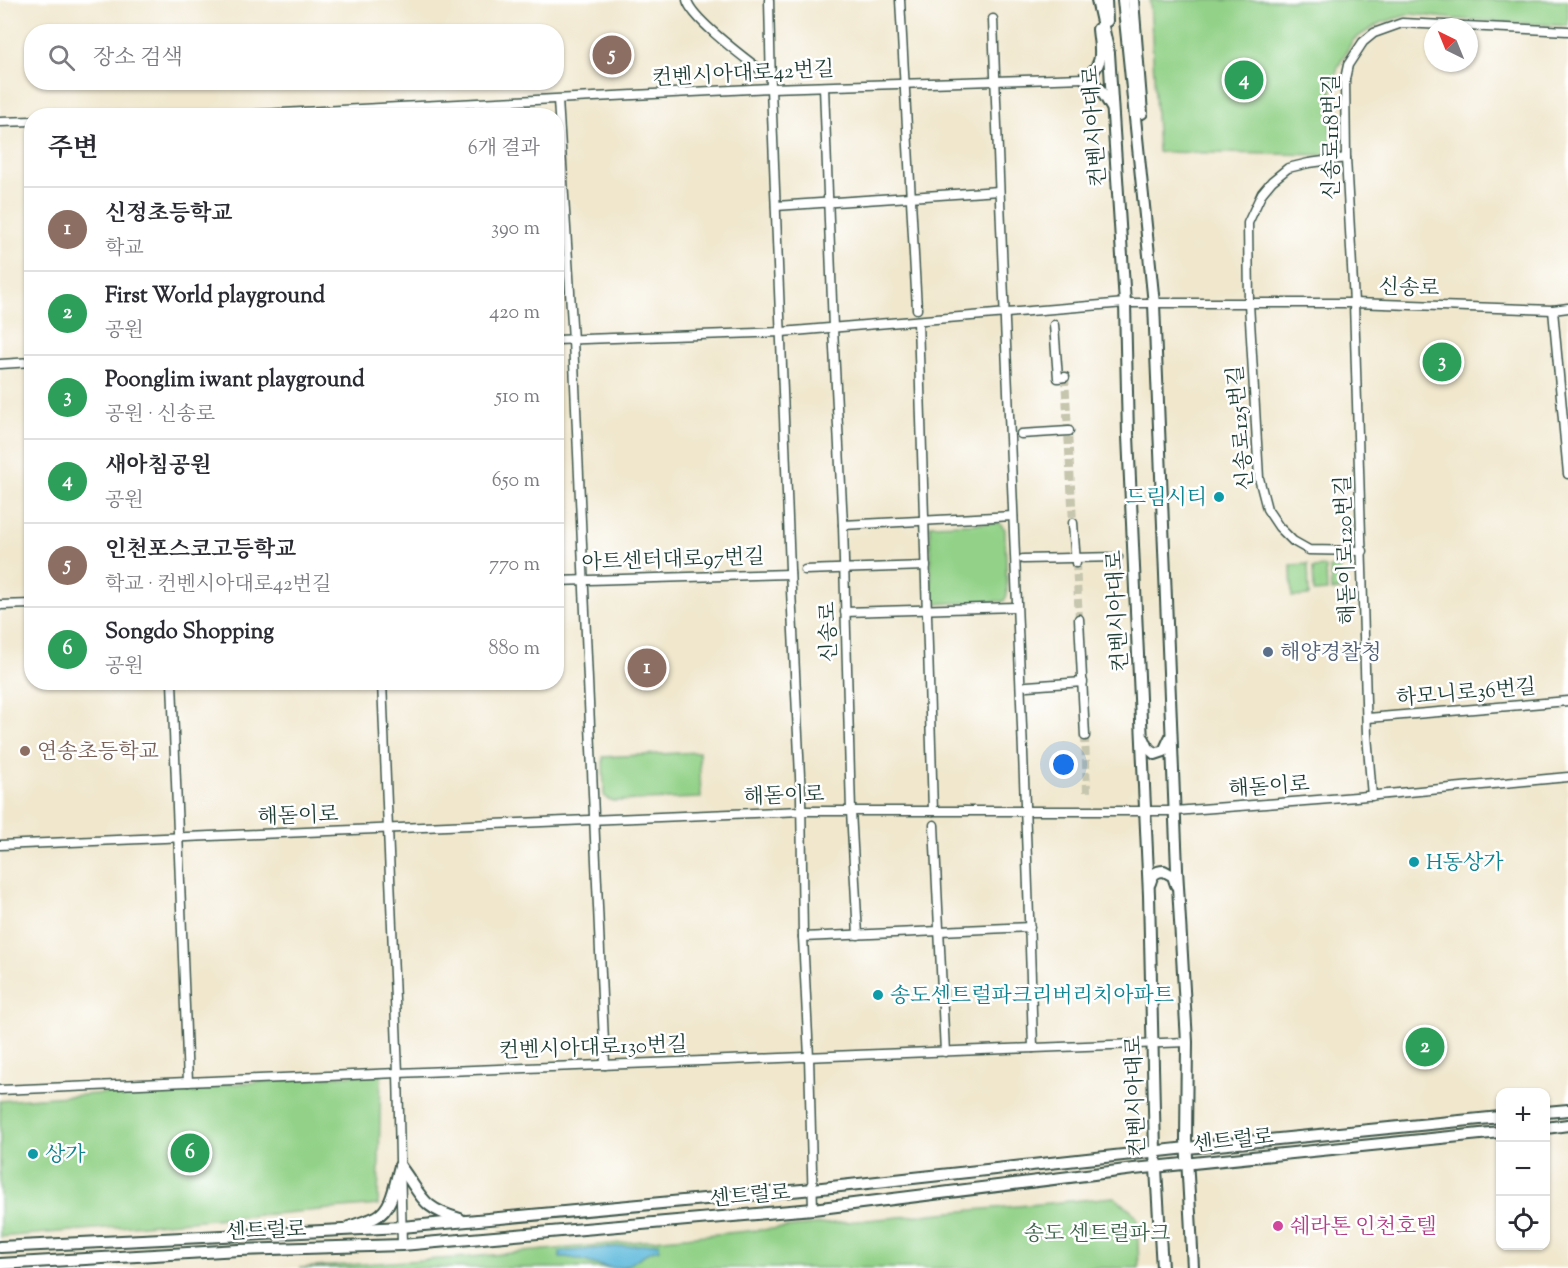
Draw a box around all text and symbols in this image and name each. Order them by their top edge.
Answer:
north arrow [1424,18,1478,72]
search box [24,24,564,90]
pin: 5 [592,32,632,78]
icon: search [45,41,78,74]
text: 장소 검색 [93,43,183,75]
street label: 컨벤시아대로42번길 [651,55,835,95]
pin: 4 [1224,58,1264,103]
street label: 컨벤시아대로 [1077,64,1115,188]
street label: 신송로118번길 [1318,74,1348,200]
text: 주변 [48,131,98,168]
text: 6개 결과 [468,135,540,164]
text: 신정초등학교 [105,199,233,231]
text: 1 [64,215,71,244]
text: 390 m [491,215,540,244]
text: 학교 [105,235,144,264]
street label: 신송로 [1378,273,1440,305]
text: First World playground [105,281,325,313]
text: 2 [63,299,72,328]
text: 420 m [489,299,540,328]
text: 공원 [105,317,144,346]
pin: 3 [1422,340,1462,385]
street label: 신송로125번길 [1222,364,1262,492]
text: Poonglim iwant playground [105,365,365,397]
text: 3 [63,383,72,412]
text: 510 m [495,383,540,412]
text: 공원 · 신송로 [105,401,215,430]
text: 새아침공원 [105,451,211,483]
text: 4 [62,467,73,496]
text: 650 m [492,467,540,496]
street label: 해돋이로120번길 [1329,475,1365,625]
place label: 드림시티 [1126,484,1207,514]
text: 공원 [105,487,144,516]
marker: 드림시티 [1212,490,1226,504]
text: 인천포스코고등학교 [105,535,296,567]
street label: 아트센터대로97번길 [581,543,765,579]
street label: 컨벤시아대로 [1101,549,1137,672]
text: 5 [64,551,71,580]
text: 770 m [489,551,540,580]
text: 학교 · 컨벤시아대로42번길 [105,571,331,600]
street label: 신송로 [814,601,846,663]
text: Songdo Shopping [105,617,274,649]
text: 6 [63,635,72,664]
text: 880 m [489,635,540,664]
place label: 해양경찰청 [1280,639,1381,669]
marker: 해양경찰청 [1261,645,1275,659]
pin: 1 [628,646,666,690]
text: 공원 [105,653,144,682]
street label: 하모니로36번길 [1395,673,1537,715]
place label: 연송초등학교 [37,738,159,768]
marker: 연송초등학교 [18,744,32,758]
your location [1049,750,1078,779]
street label: 해돋이로 [1228,770,1311,806]
street label: 해돋이로 [743,781,825,813]
street label: 해돋이로 [257,801,339,833]
place label: H동상가 [1426,849,1504,879]
marker: H동상가 [1407,855,1421,869]
place label: 송도센트럴파크리버리치아파트 [890,982,1174,1012]
marker: 송도센트럴파크리버리치아파트 [871,988,885,1002]
pin: 2 [1406,1024,1444,1070]
street label: 컨벤시아대로130번길 [498,1031,688,1067]
street label: 컨벤시아대로 [1120,1035,1154,1157]
map controls [1496,1088,1550,1250]
button: + [1496,1088,1550,1142]
street label: 센트럴로 [1191,1123,1275,1161]
pin: 6 [170,1130,210,1176]
place label: 상가 [45,1141,86,1171]
button: − [1496,1142,1550,1196]
marker: 상가 [26,1147,40,1161]
street label: 센트럴로 [708,1179,792,1215]
button: locate [1496,1196,1550,1250]
place label: 쉐라톤 인천호텔 [1290,1213,1436,1243]
street label: 센트럴로 [225,1216,307,1248]
marker: 쉐라톤 인천호텔 [1271,1219,1285,1233]
park label: 송도 센트럴파크 [1024,1220,1170,1250]

